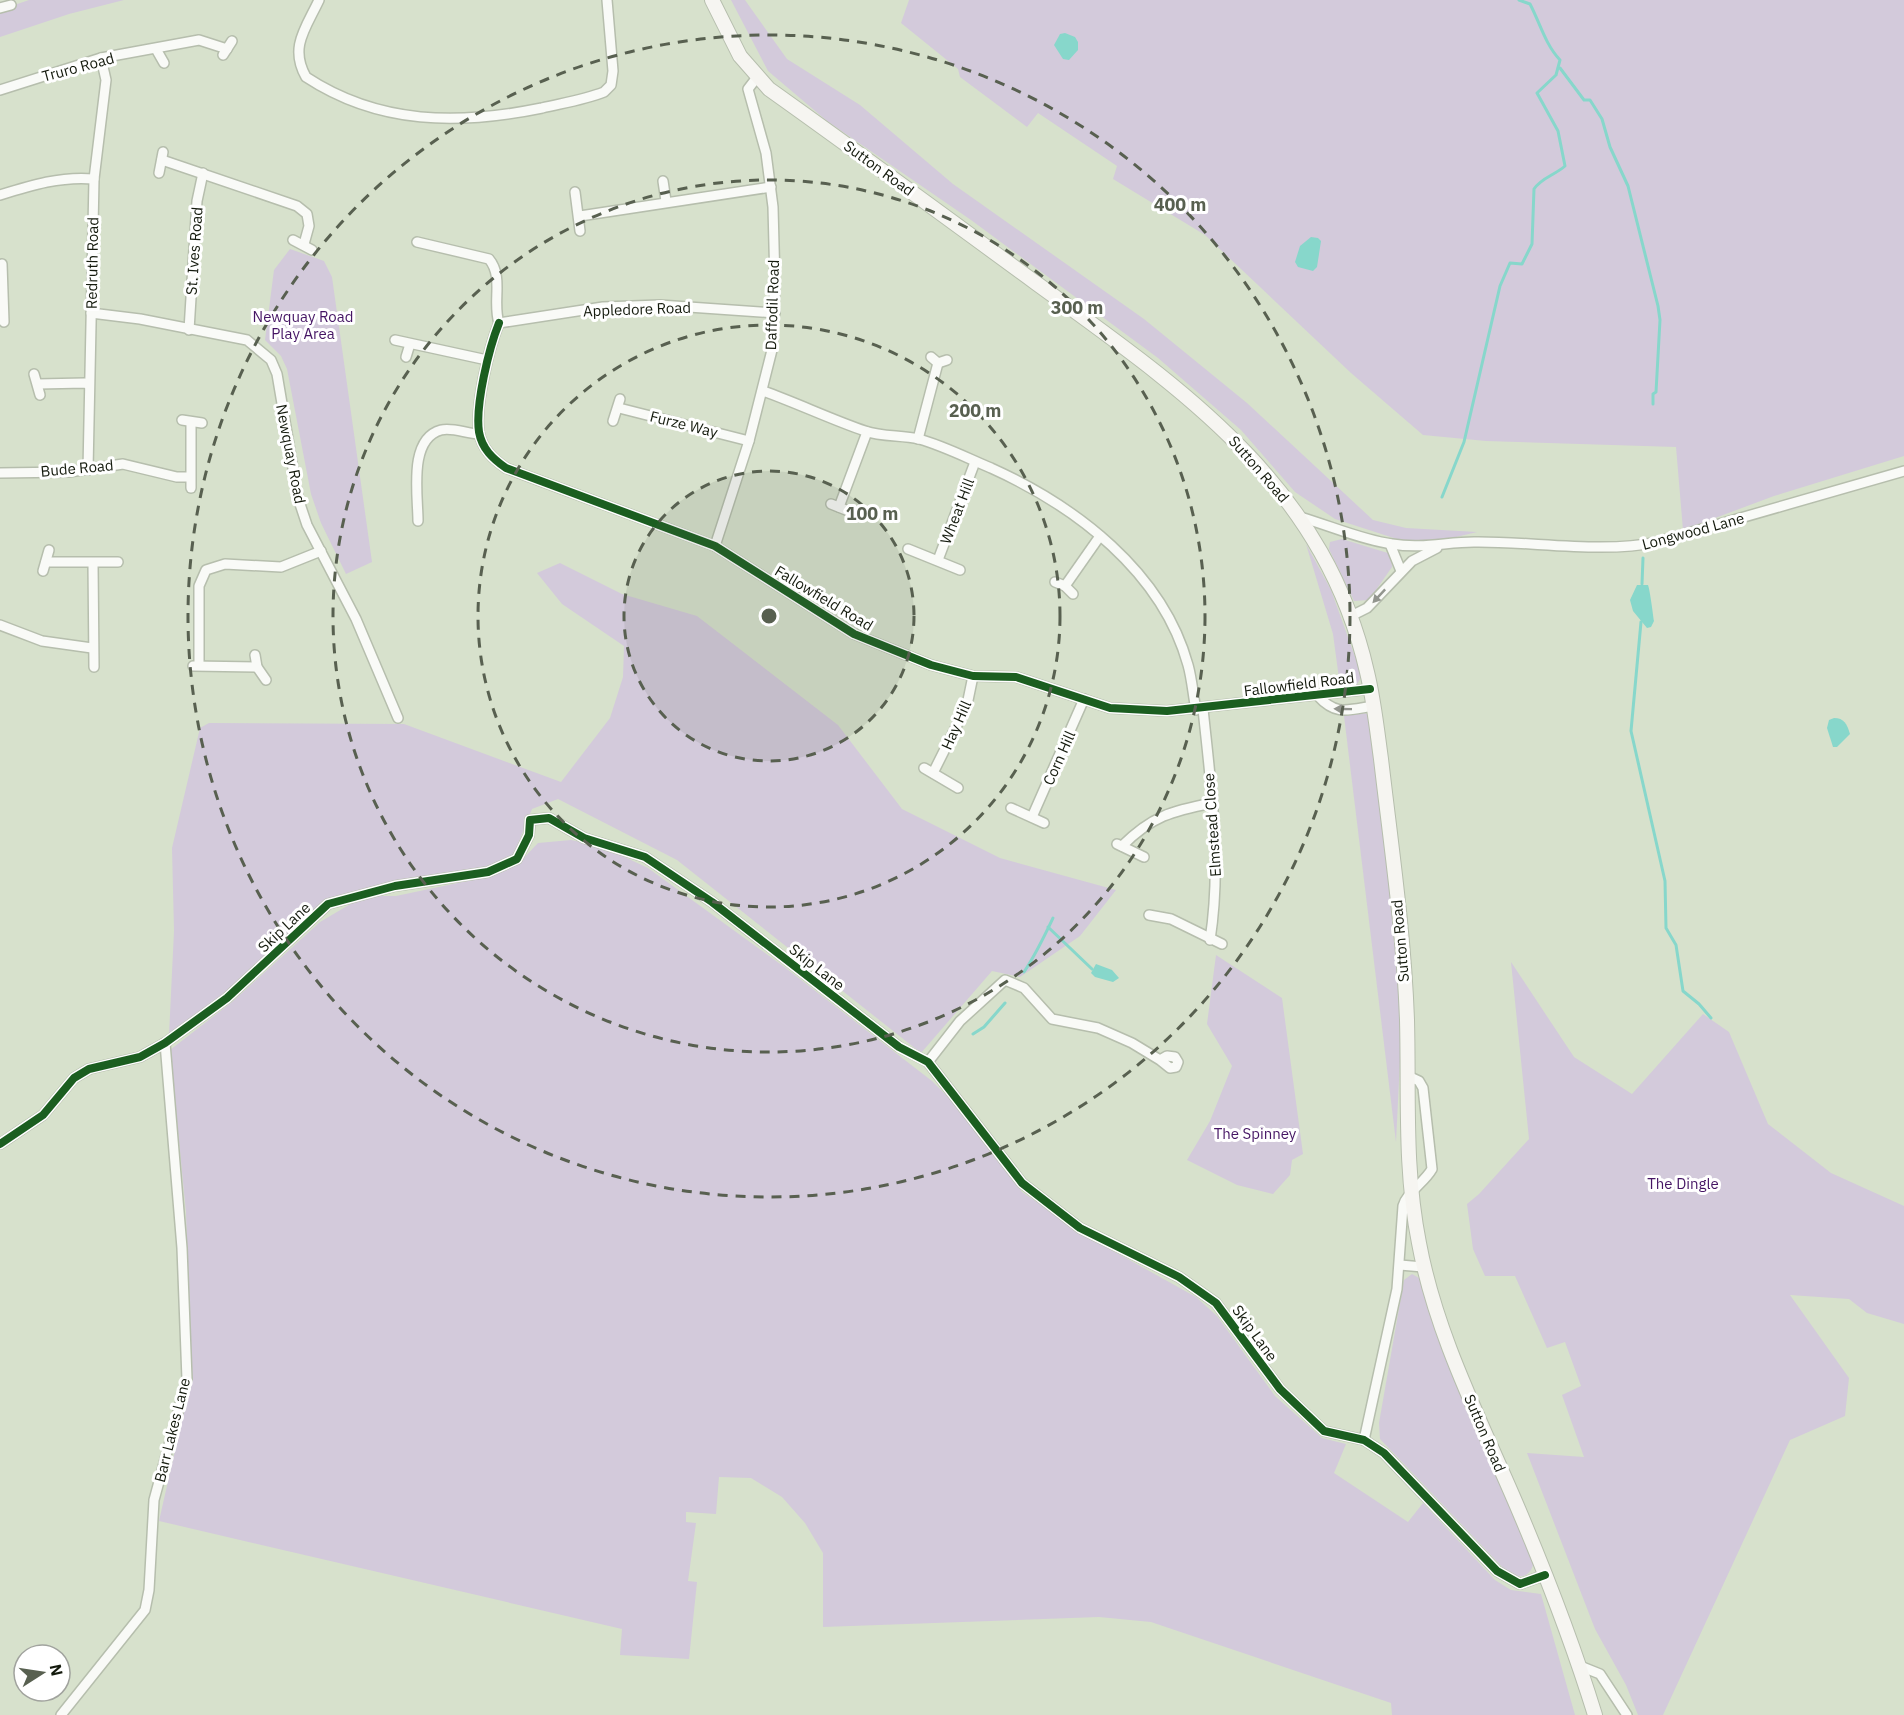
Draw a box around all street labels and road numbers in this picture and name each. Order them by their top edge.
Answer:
street label: Truro Road [40,48,116,86]
street label: Sutton Road [840,136,918,200]
street label: St. Ives Road [181,206,207,296]
street label: Redruth Road [82,217,102,309]
street label: Daffodil Road [761,259,783,351]
street label: Appledore Road [583,298,691,320]
street label: Newquay Road [272,403,310,505]
street label: Furze Way [648,406,720,442]
street label: Sutton Road [1225,432,1293,506]
street label: Bude Road [40,455,114,481]
street label: Wheat Hill [936,475,978,547]
street label: Longwood Lane [1640,508,1746,554]
street label: Fallowfield Road [771,561,877,635]
street label: Fallowfield Road [1243,668,1355,700]
street label: Hay Hill [937,697,975,753]
street label: Corn Hill [1039,728,1079,788]
street label: Elmstead Close [1199,772,1225,878]
street label: Skip Lane [254,898,314,956]
street label: Sutton Road [1387,899,1413,983]
street label: Skip Lane [786,940,848,994]
street label: Skip Lane [1228,1301,1282,1365]
street label: Barr Lakes Lane [150,1376,194,1484]
street label: Sutton Road [1460,1391,1510,1475]

